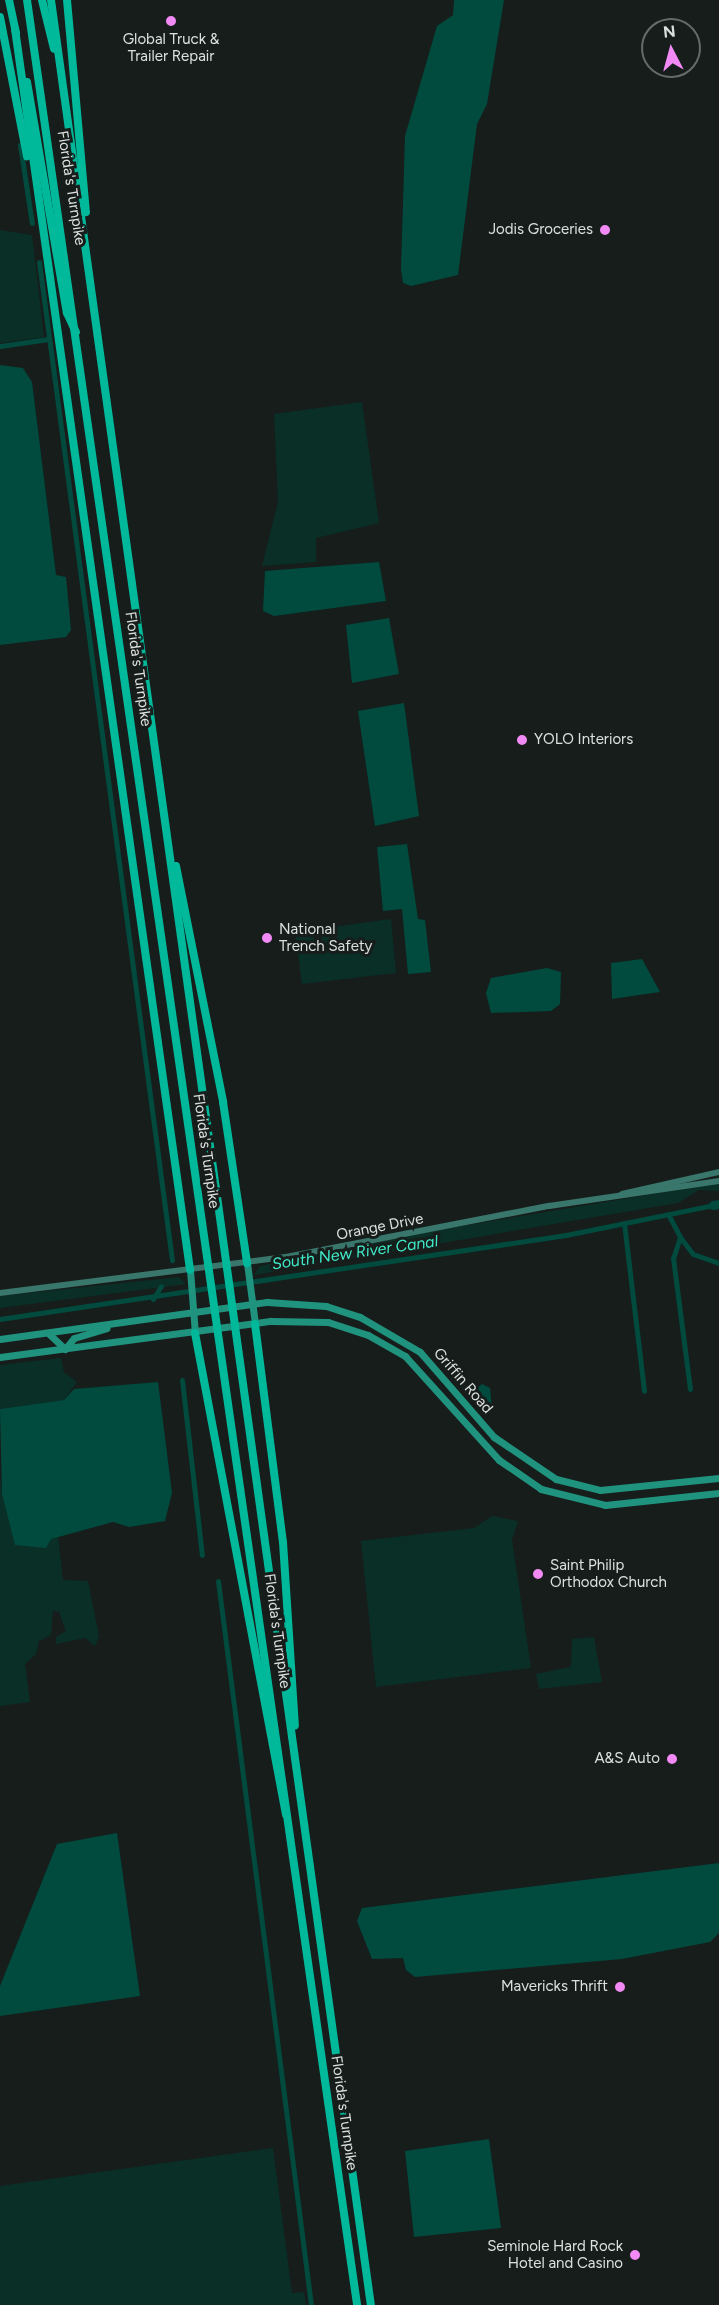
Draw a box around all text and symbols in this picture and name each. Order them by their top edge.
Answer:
marker: Global Truck & Trailer Repair [164,14,178,28]
north arrow [641,18,701,78]
text: N [662,21,676,42]
place label: Global Truck & Trailer Repair [123,30,219,65]
street label: Florida's Turnpike [53,129,89,247]
place label: Jodis Groceries [488,221,593,239]
marker: Jodis Groceries [598,223,612,237]
street label: Florida's Turnpike [121,610,155,728]
place label: YOLO Interiors [534,731,633,749]
marker: YOLO Interiors [515,733,529,747]
place label: National Trench Safety [279,920,372,955]
marker: National Trench Safety [260,931,274,945]
street label: Florida's Turnpike [189,1092,223,1210]
street label: Orange Drive [335,1210,425,1244]
water label: South New River Canal [271,1232,439,1274]
street label: Griffin Road [430,1344,496,1418]
place label: Saint Philip Orthodox Church [550,1556,667,1591]
marker: Saint Philip Orthodox Church [531,1567,545,1581]
street label: Florida's Turnpike [260,1572,294,1690]
place label: A&S Auto [594,1750,660,1768]
marker: A&S Auto [665,1752,679,1766]
place label: Mavericks Thrift [501,1978,608,1996]
marker: Mavericks Thrift [613,1980,627,1994]
street label: Florida's Turnpike [327,2054,361,2172]
place label: Seminole Hard Rock Hotel and Casino [487,2237,623,2272]
marker: Seminole Hard Rock Hotel and Casino [628,2248,642,2262]

